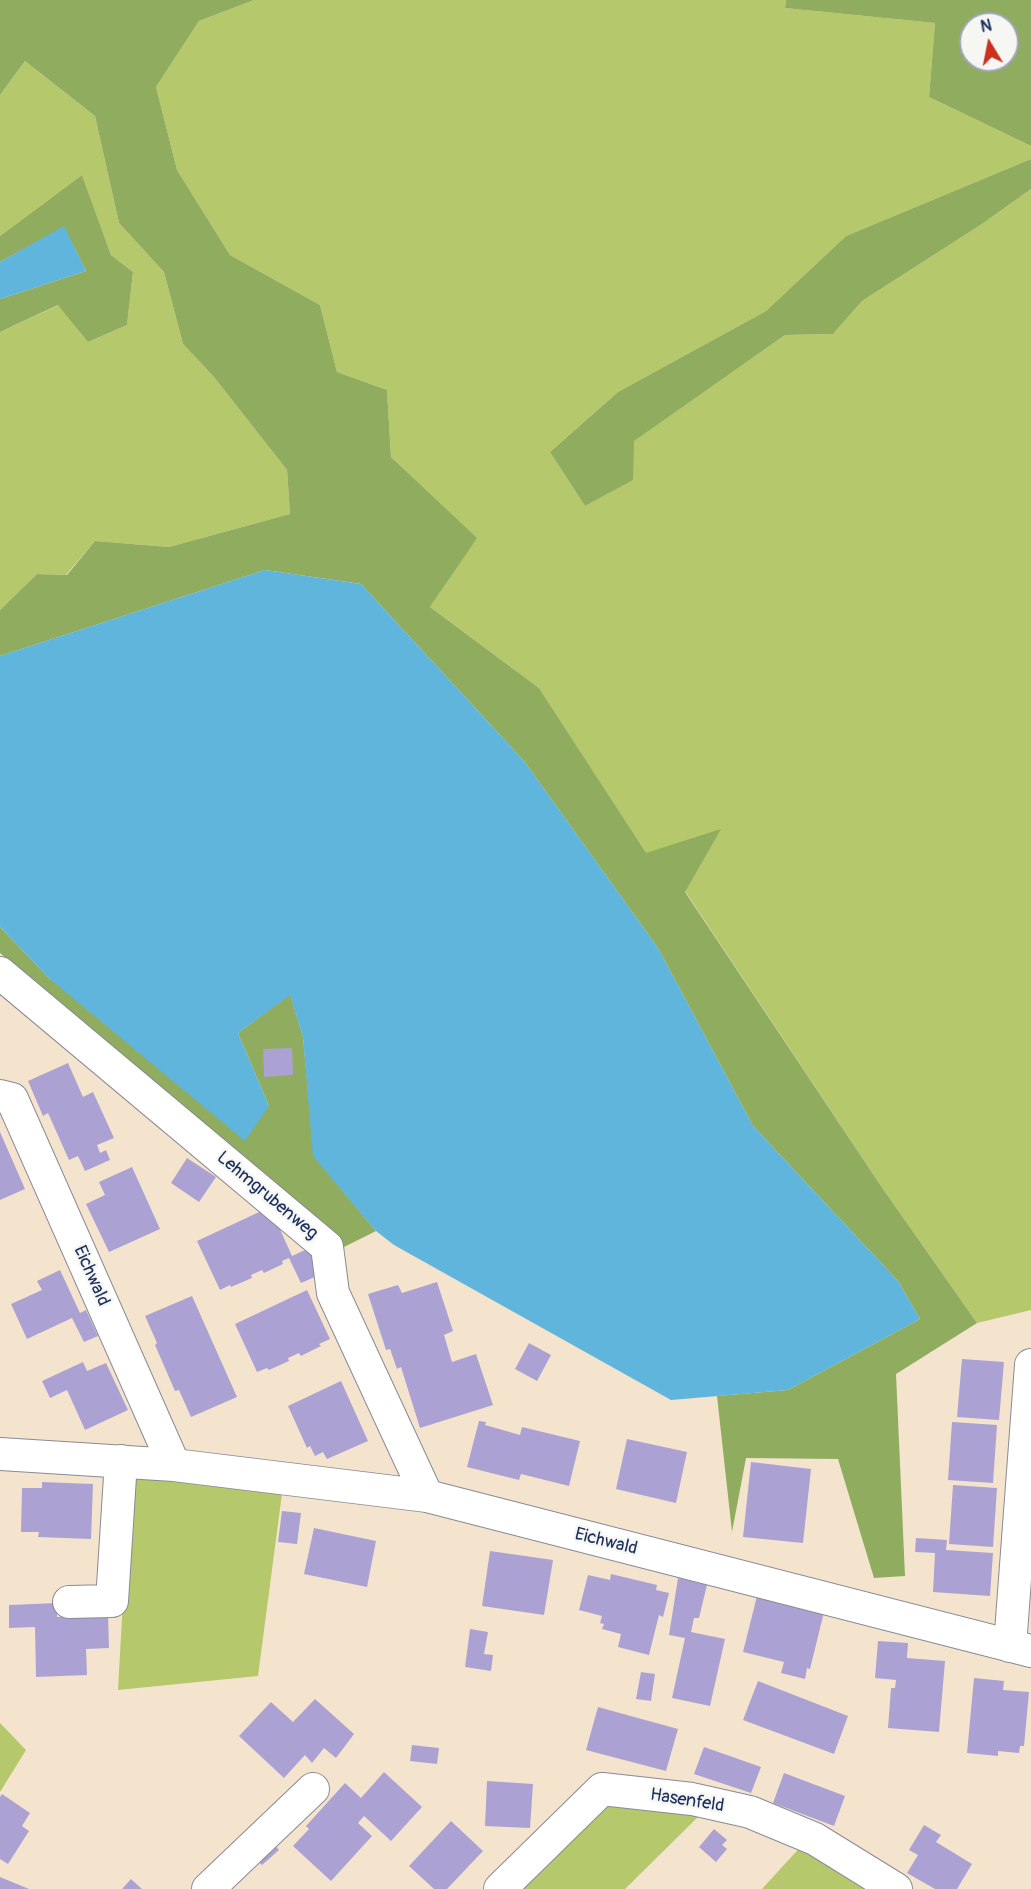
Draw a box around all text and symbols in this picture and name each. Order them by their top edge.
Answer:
north arrow [959,12,1019,72]
text: N [979,15,993,37]
street label: Lehmgrubenweg [212,1147,322,1245]
street label: Eichwald [68,1242,114,1310]
street label: Eichwald [572,1524,640,1560]
street label: Hasenfeld [648,1784,726,1818]

